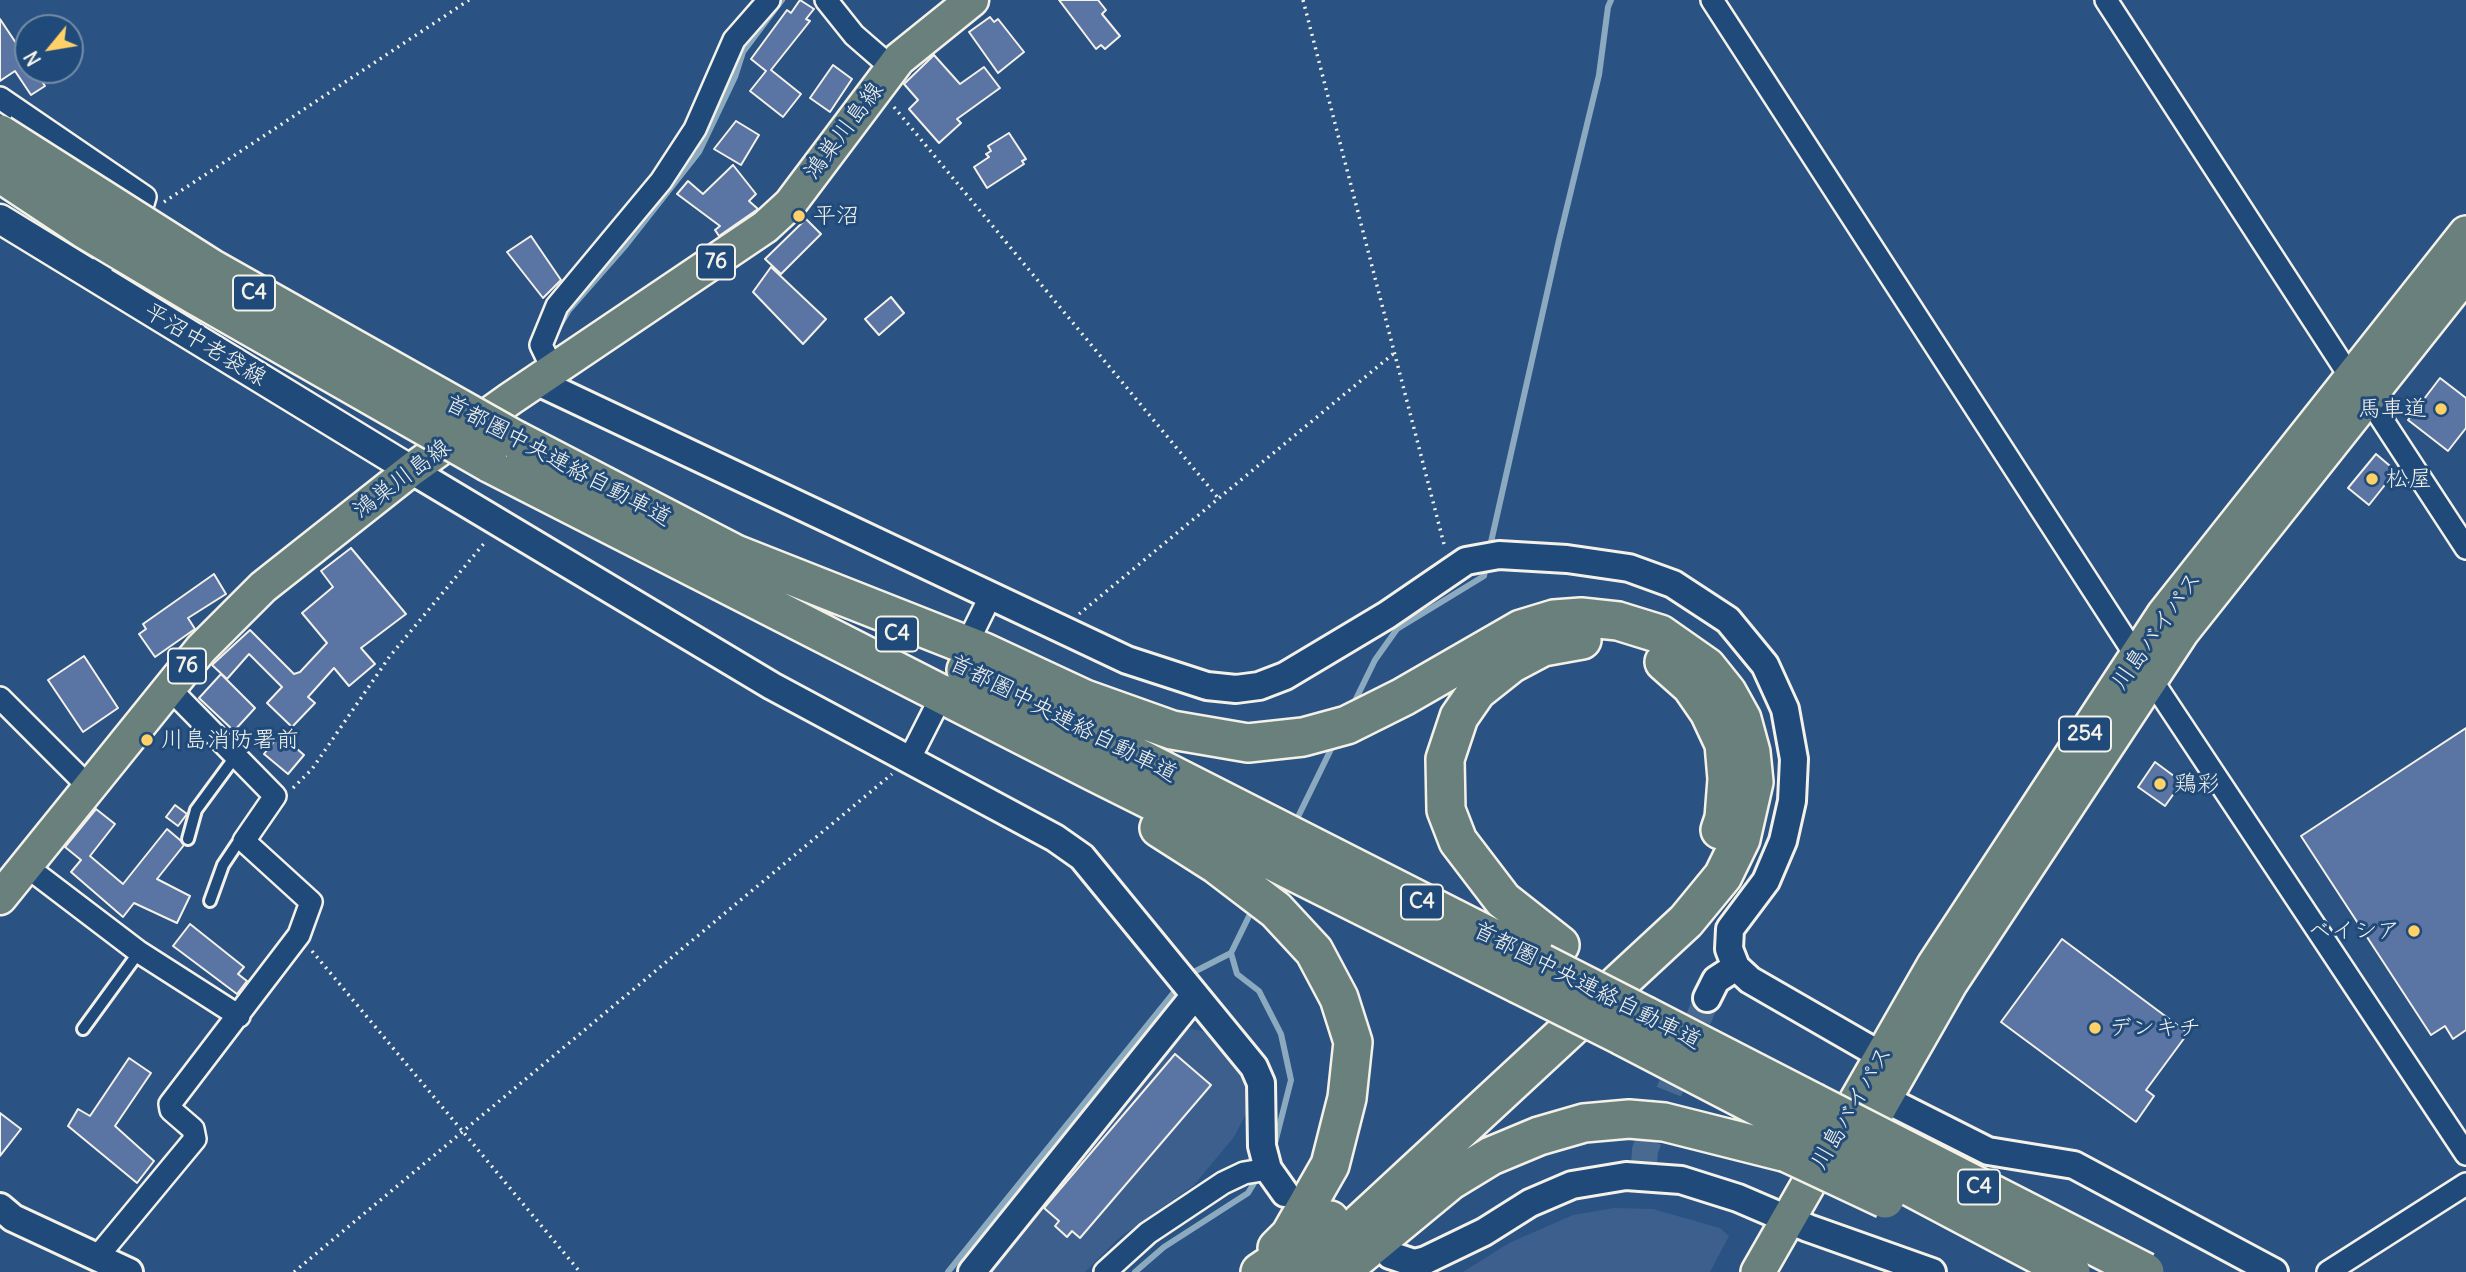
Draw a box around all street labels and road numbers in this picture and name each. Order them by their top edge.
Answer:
street label: 鴻巣川島線 [798,77,890,185]
road number: 76 [697,244,735,280]
road number: C4 [233,276,275,310]
street label: 平沼中老袋線 [139,298,271,392]
street label: 首都圏中央連絡自動車道 [440,389,676,533]
street label: 鴻巣川島線 [348,433,456,525]
street label: 川島バイパス [2106,567,2208,695]
road number: C4 [876,616,918,652]
road number: 76 [168,648,206,684]
street label: 首都圏中央連絡自動車道 [944,649,1182,789]
road number: 254 [2059,716,2111,752]
road number: C4 [1401,884,1443,920]
street label: 首都圏中央連絡自動車道 [1468,916,1706,1056]
street label: 川島バイパス [1806,1041,1898,1175]
road number: C4 [1958,1170,2000,1204]

